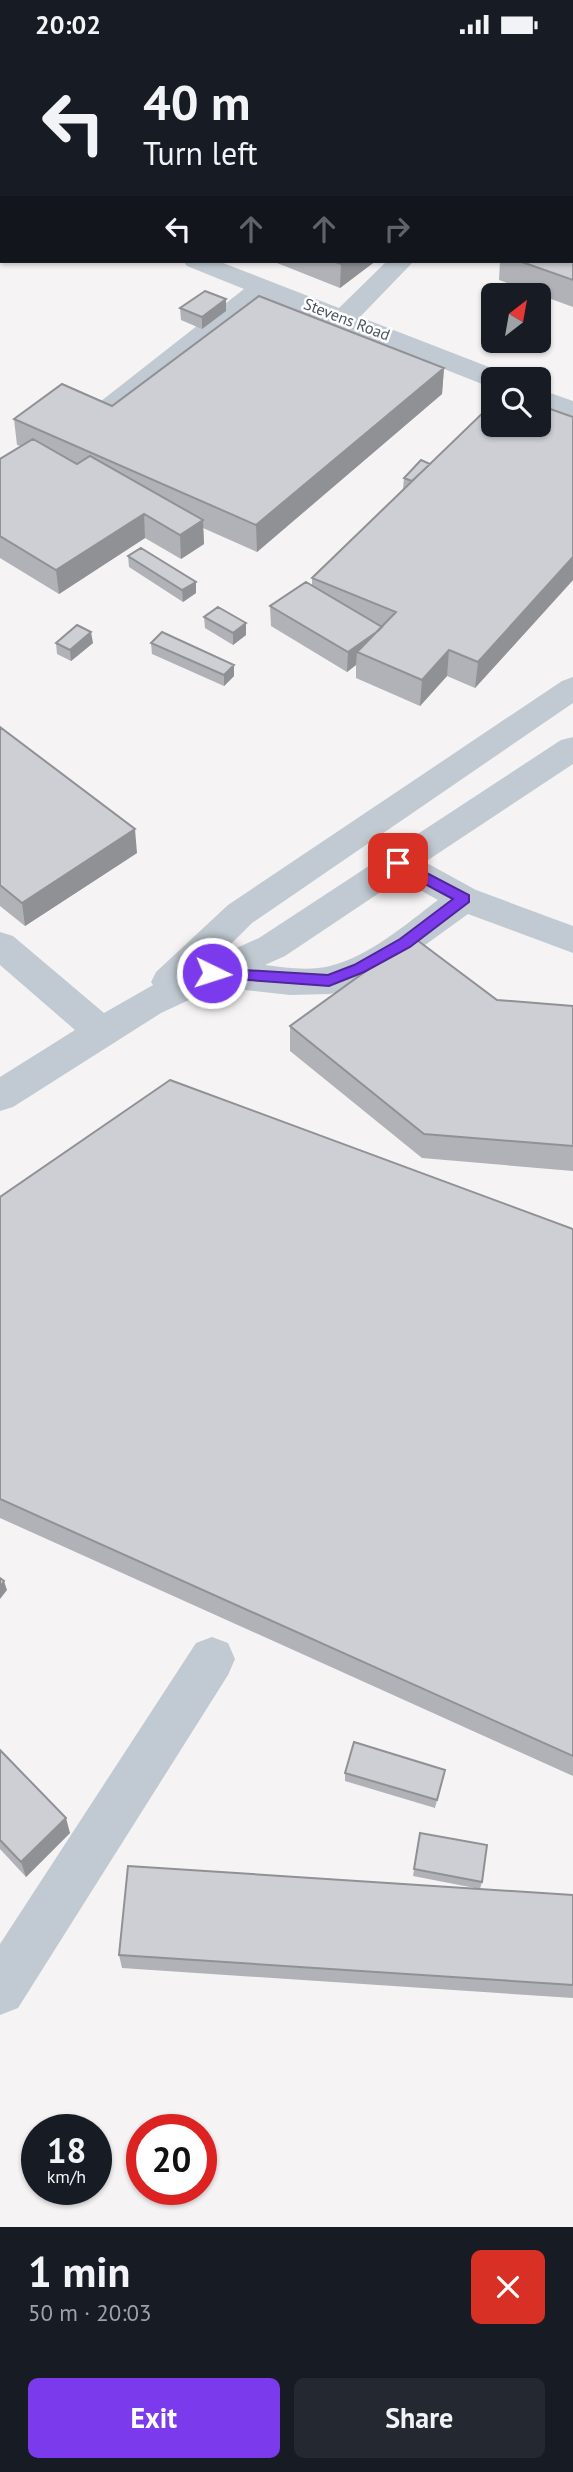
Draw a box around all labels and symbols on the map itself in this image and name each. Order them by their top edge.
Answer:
north arrow [481,283,551,353]
street label: Stevens Road [301,293,393,345]
pin [368,833,428,893]
position arrow [175,936,249,1010]
speed limit sign: 20 [126,2114,217,2205]

